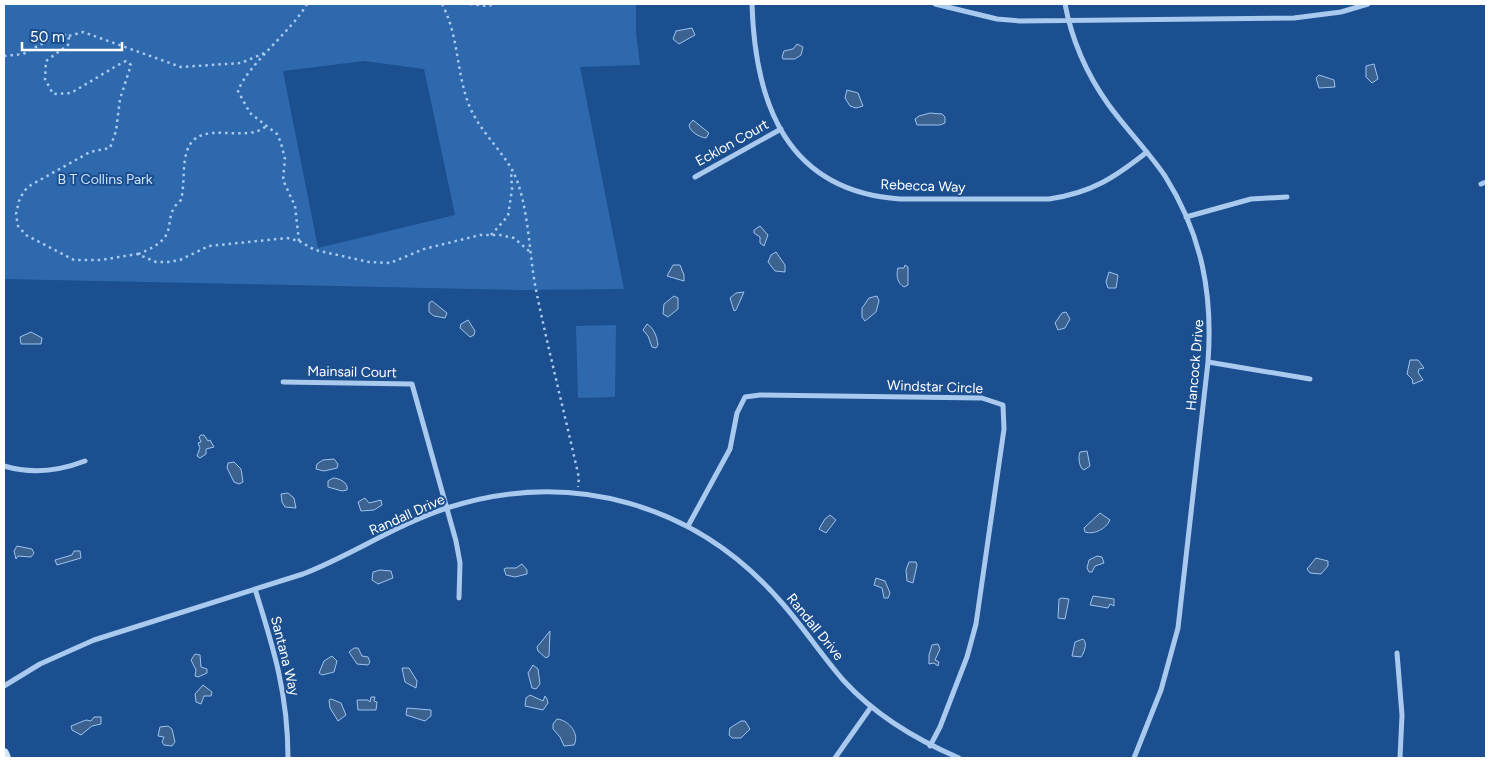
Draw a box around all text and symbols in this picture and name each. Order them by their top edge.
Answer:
scale bar [22,20,122,52]
text: 50 m [30,28,65,46]
street label: Ecklon Court [692,116,772,170]
park label: B T Collins Park [57,171,153,188]
street label: Rebecca Way [880,176,967,196]
street label: Hancock Drive [1183,318,1207,411]
street label: Mainsail Court [307,363,397,381]
street label: Windstar Circle [887,377,984,397]
street label: Randall Drive [367,491,448,539]
street label: Randall Drive [783,590,847,664]
street label: Santana Way [267,614,303,698]

